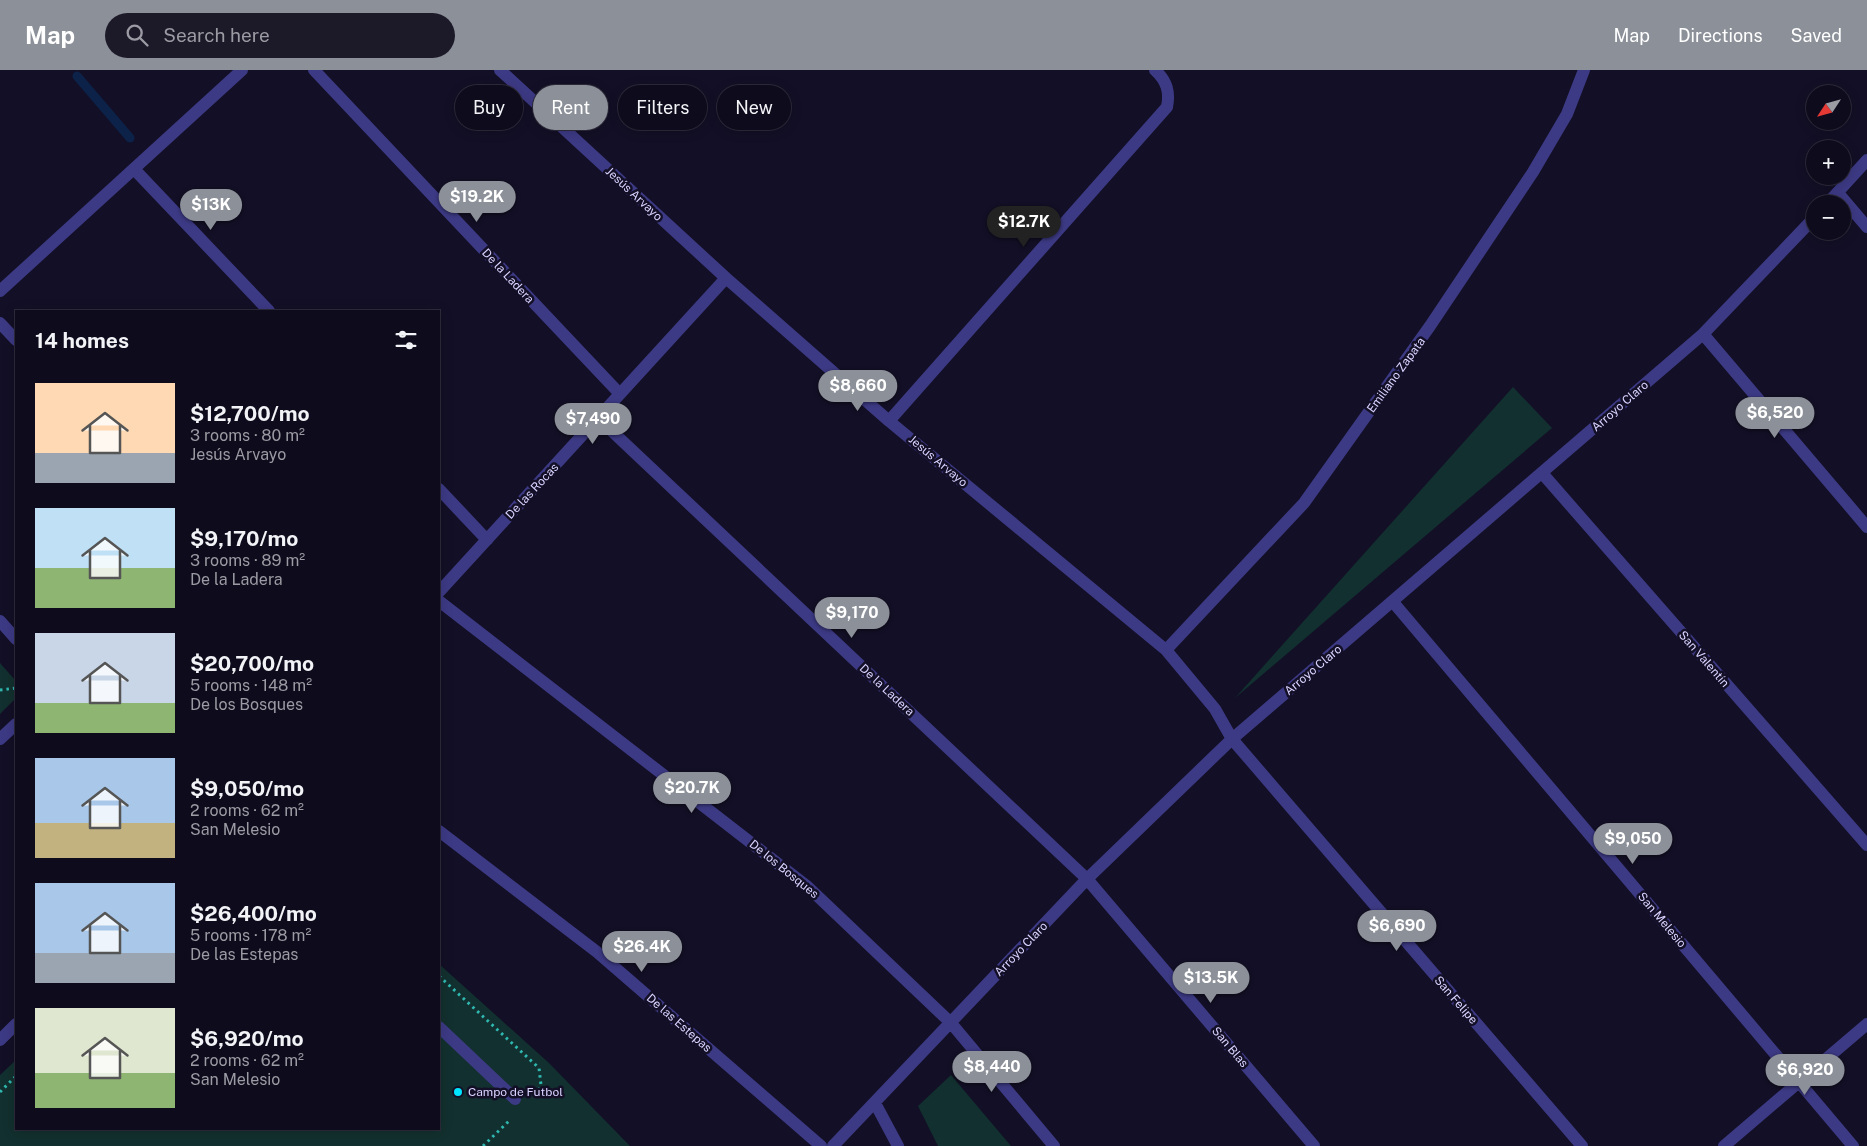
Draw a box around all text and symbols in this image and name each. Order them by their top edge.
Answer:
search box [105,13,455,58]
text: Map [25,21,75,49]
icon: search [123,21,151,49]
text: Search here [163,24,270,46]
text: Map [1613,25,1650,46]
text: Directions [1678,25,1763,46]
text: Saved [1791,25,1842,46]
chip: Buy [455,85,523,130]
chip: Rent [533,85,608,130]
chip: Filters [618,85,707,130]
chip: New [717,85,791,130]
north arrow [1806,85,1851,130]
map controls [1806,85,1851,240]
button: + [1806,140,1851,185]
street label: Jesús Arvayo [603,164,665,224]
pin: $19.2K [436,180,518,223]
text: $19.2K [450,187,504,206]
pin: $13K [181,189,241,231]
text: $13K [191,195,231,214]
button: − [1806,195,1851,240]
pin: $12.7K [983,206,1065,248]
text: $12.7K [998,212,1050,231]
street label: De la Ladera [479,246,537,306]
icon: filters [392,326,420,354]
text: 14 homes [35,328,129,353]
street label: Emiliano Zapata [1364,335,1428,415]
pin: $8,660 [817,370,899,412]
text: $8,660 [829,376,887,395]
street label: Arroyo Claro [1589,378,1651,434]
pin: $6,520 [1734,396,1816,439]
text: $12,700/mo [190,401,310,426]
pin: $7,490 [552,402,634,445]
icon: home [75,403,135,463]
text: $6,520 [1746,403,1804,422]
text: $7,490 [566,409,620,428]
text: 3 rooms · 80 m² [190,426,305,445]
street label: Jesús Arvayo [906,432,970,490]
text: Jesús Arvayo [190,445,286,464]
street label: De las Rocas [503,460,561,522]
text: $9,170/mo [190,526,298,551]
icon: home [75,528,135,588]
text: 3 rooms · 89 m² [190,551,305,570]
text: De la Ladera [190,570,283,589]
pin: $9,170 [811,596,893,639]
text: $9,170 [826,603,878,622]
street label: San Valentín [1676,628,1732,690]
street label: Arroyo Claro [1282,642,1345,698]
text: $20,700/mo [190,651,314,676]
icon: home [75,653,135,713]
street label: De la Ladera [857,661,917,719]
text: 5 rooms · 148 m² [190,676,312,695]
text: De los Bosques [190,695,303,714]
pin: $20.7K [651,772,733,814]
text: $9,050/mo [190,776,304,801]
icon: home [75,778,135,838]
text: $20.7K [664,778,720,797]
text: 2 rooms · 62 m² [190,801,304,820]
text: San Melesio [190,820,280,839]
pin: $9,050 [1592,822,1674,865]
text: $9,050 [1604,829,1662,848]
street label: De los Bosques [747,837,821,901]
street label: San Melesio [1635,890,1689,951]
text: $26,400/mo [190,901,317,926]
icon: home [75,903,135,963]
pin: $6,690 [1356,910,1438,952]
text: $6,690 [1368,916,1426,935]
street label: Arroyo Claro [992,919,1051,979]
text: 5 rooms · 178 m² [190,926,311,945]
pin: $26.4K [601,930,683,973]
text: $26.4K [613,937,671,956]
text: De las Estepas [190,945,298,964]
pin: $13.5K [1170,962,1252,1004]
text: $13.5K [1184,968,1238,987]
street label: San Felipe [1431,973,1481,1027]
street label: De las Estepas [644,991,714,1055]
street label: San Blas [1209,1024,1251,1070]
text: $6,920/mo [190,1026,304,1051]
icon: home [75,1028,135,1088]
pin: $8,440 [951,1050,1033,1093]
text: 2 rooms · 62 m² [190,1051,304,1070]
pin: $6,920 [1764,1054,1846,1096]
text: $8,440 [963,1057,1021,1076]
text: $6,920 [1777,1060,1833,1079]
text: San Melesio [190,1070,280,1089]
place label: Campo de Futbol [468,1085,563,1099]
marker: Campo de Futbol [452,1086,464,1098]

